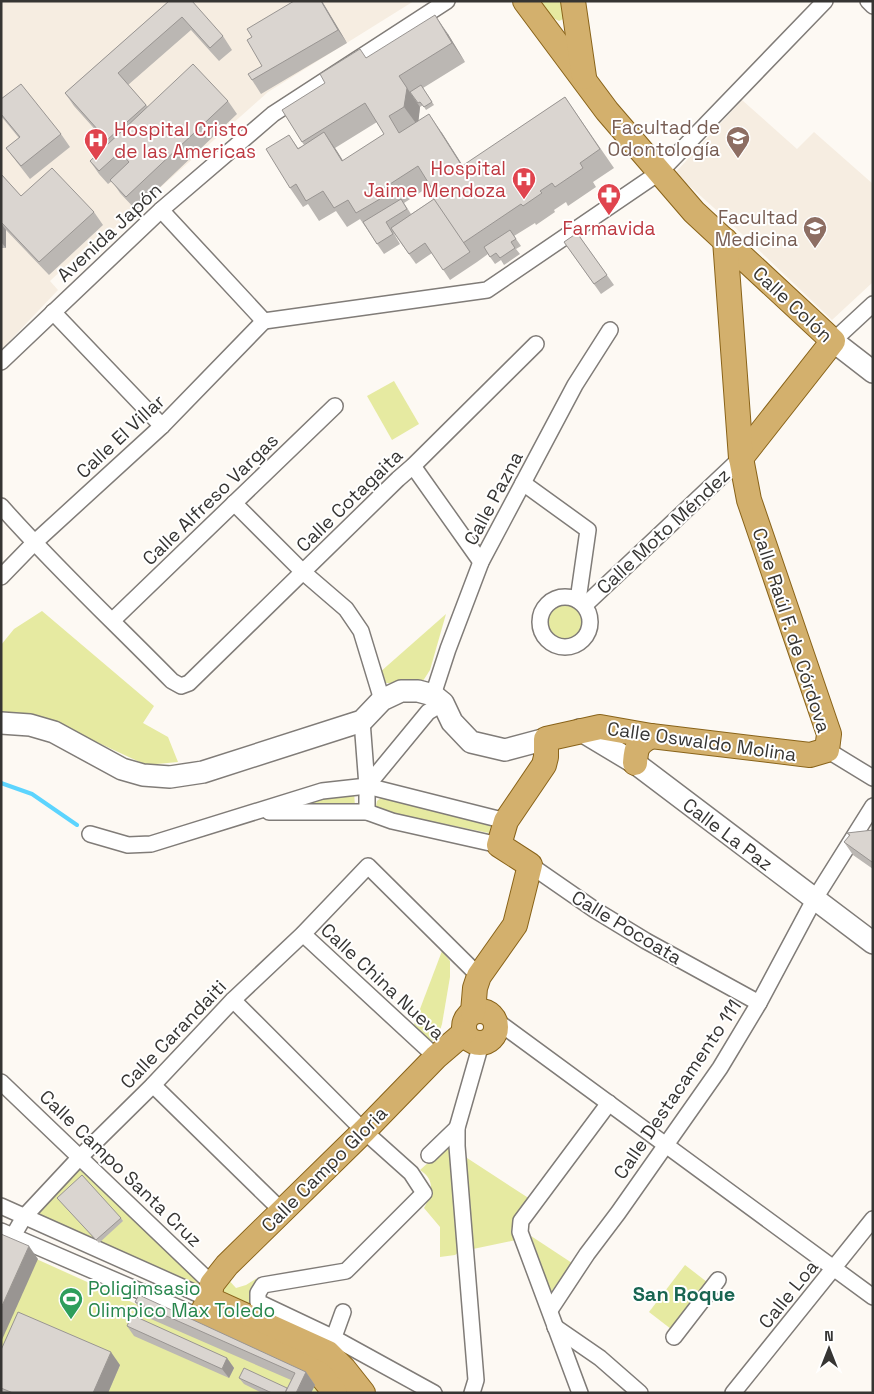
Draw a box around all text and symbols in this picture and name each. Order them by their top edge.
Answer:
place label: Facultad de Odontología [608,115,720,162]
place label: Hospital Cristo de las Americas [114,117,256,164]
school or university icon: Facultad de Odontología [725,125,751,159]
hospital icon: Hospital Cristo de las Americas [83,127,109,161]
place label: Hospital Jaime Mendoza [363,156,506,203]
hospital icon: Hospital Jaime Mendoza [511,166,537,200]
street label: Avenida Japón [52,177,167,287]
pharmacy icon: Farmavida [596,182,622,216]
place label: Facultad Medicina [715,205,798,252]
school or university icon: Facultad Medicina [802,215,828,249]
place label: Farmavida [562,216,656,241]
street label: Calle Colón [747,261,838,348]
street label: Calle El Villar [71,389,170,484]
street label: Calle Alfreso Vargas [137,428,284,571]
street label: Calle Cotagaita [291,443,408,558]
street label: Calle Pazna [458,447,529,550]
street label: Calle Moto Méndez [591,463,735,600]
street label: Calle Raúl F. de Córdova [747,525,836,736]
street label: Calle Oswaldo Molina [606,716,798,767]
street label: Calle La Paz [678,792,778,877]
street label: Calle Pocoata [567,885,687,970]
street label: Calle China Nueva [315,917,450,1045]
street label: Calle Carandaiti [115,974,232,1094]
street label: Calle Destacamento 111 [608,995,747,1184]
street label: Calle Campo Santa Cruz [34,1084,207,1252]
street label: Calle Campo Gloria [256,1101,393,1238]
street label: Calle Loa [753,1255,824,1334]
place label: Poligimsasio Olimpico Max Toledo [88,1276,275,1323]
district label: San Roque [633,1281,735,1307]
sports icon: Poligimsasio Olimpico Max Toledo [58,1286,84,1320]
north arrow [804,1324,854,1374]
text: N [824,1327,834,1345]

